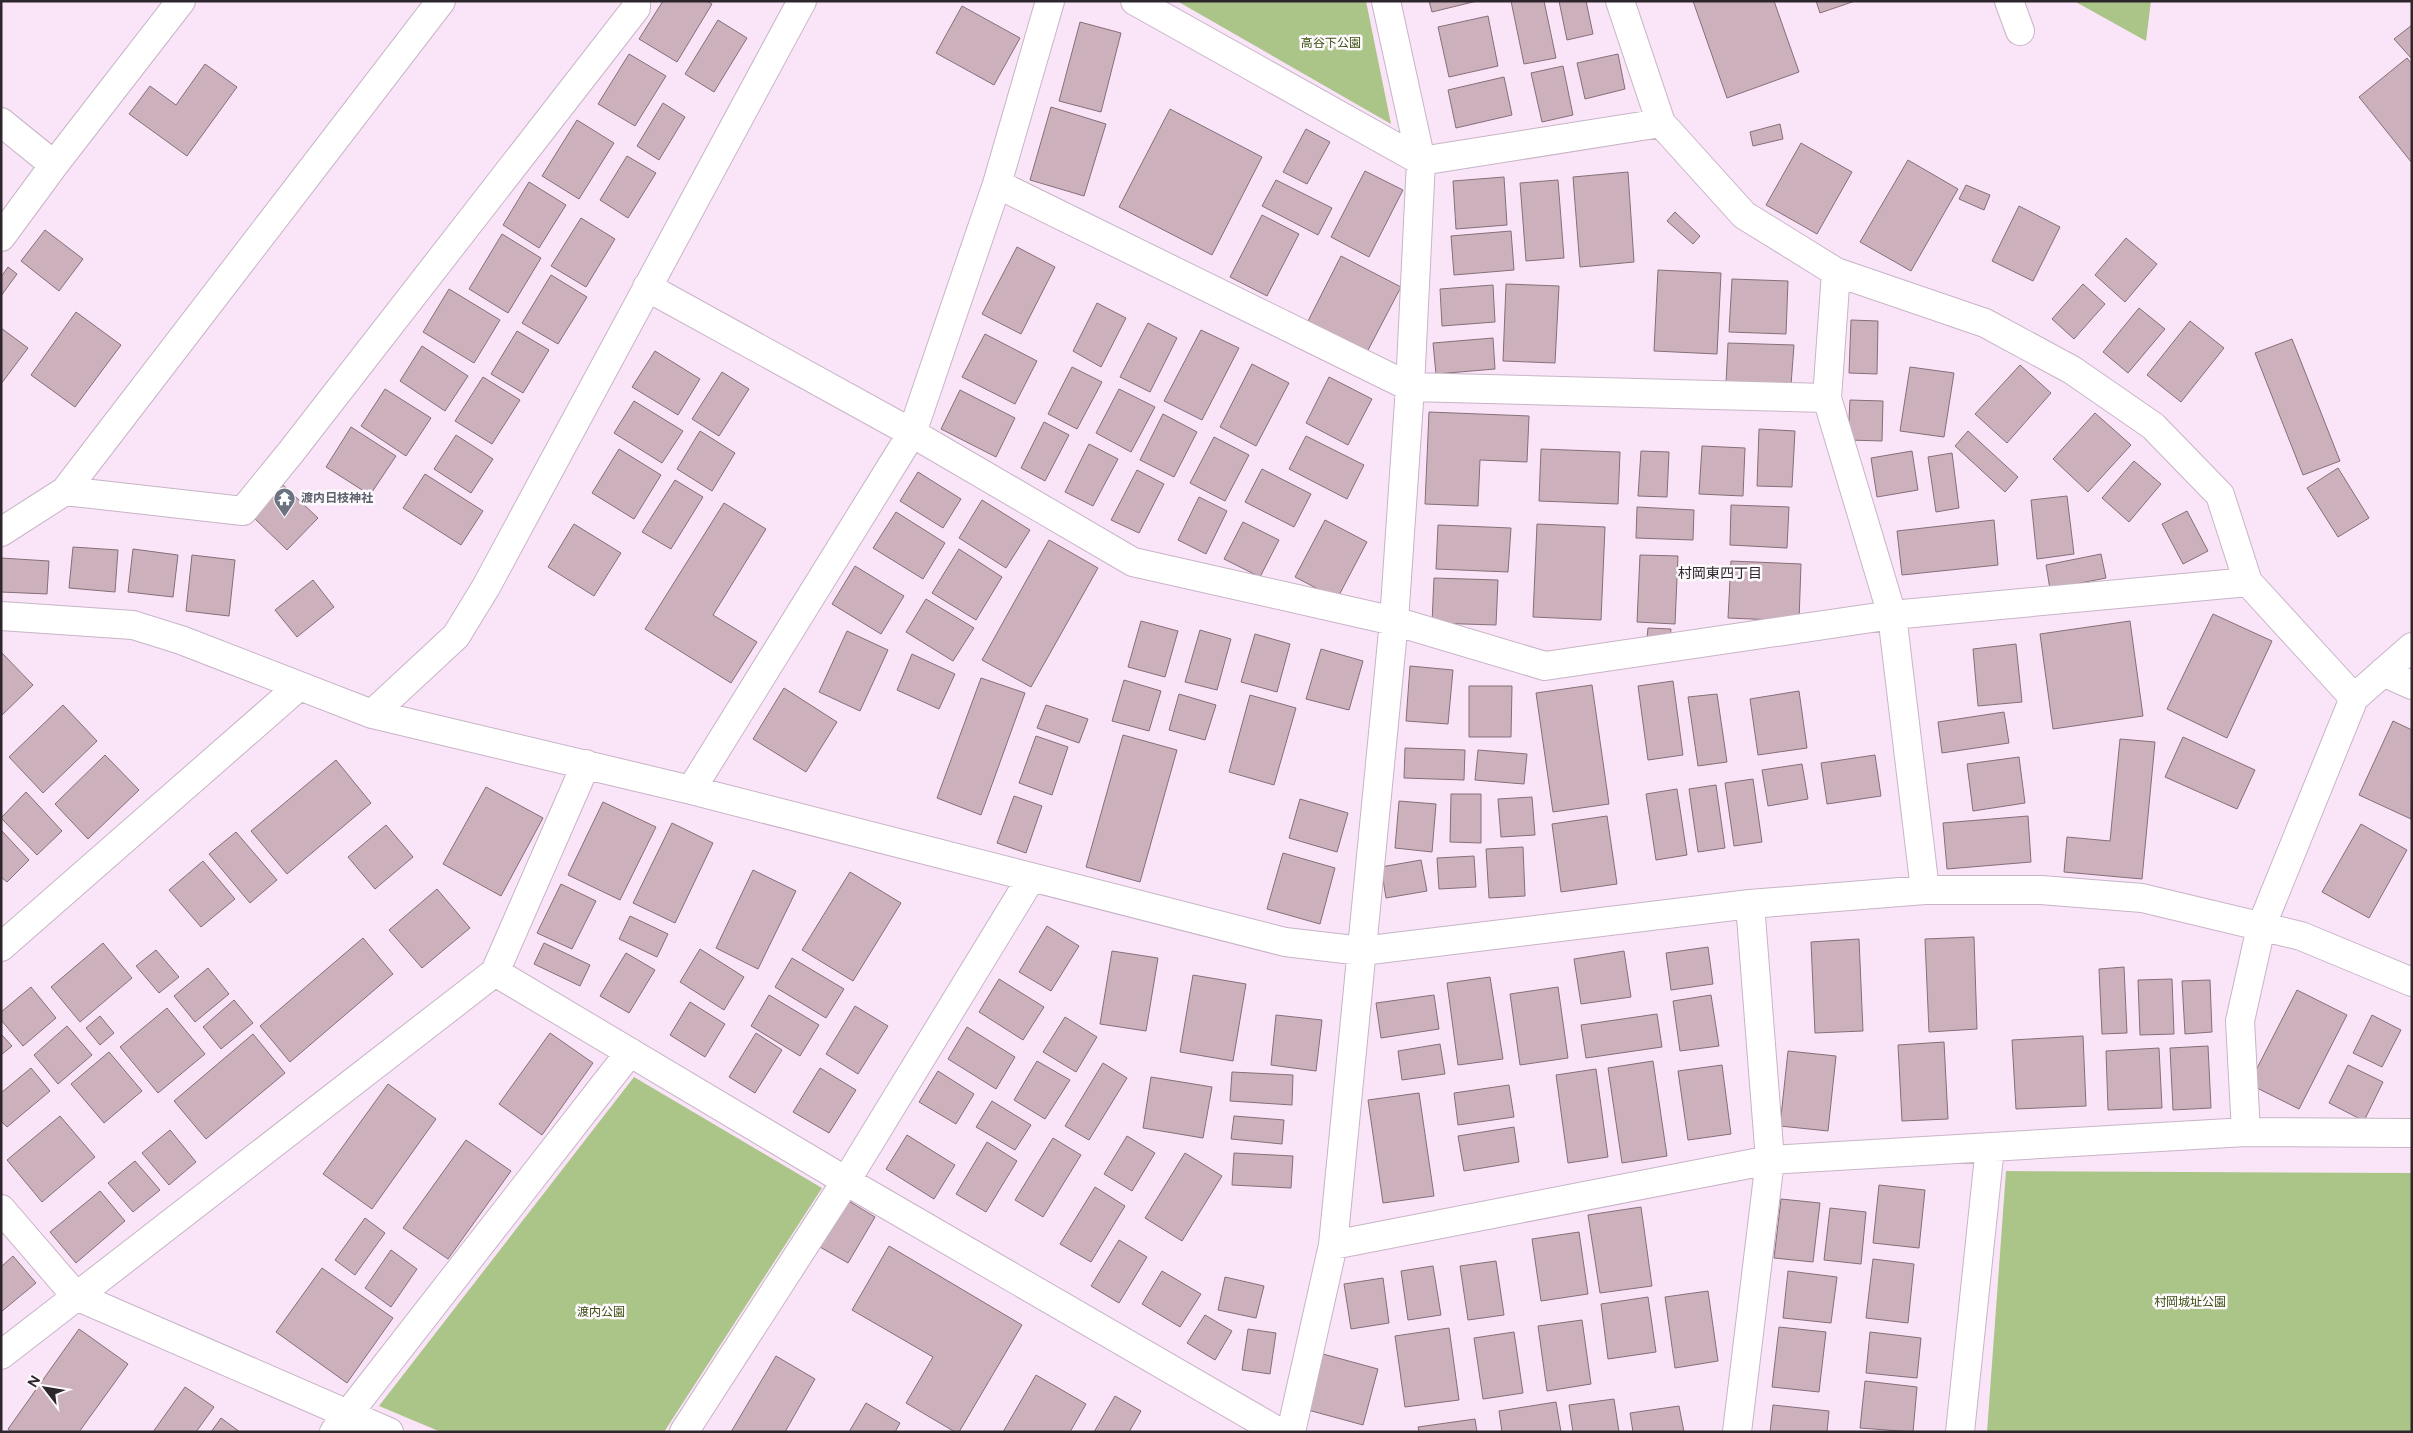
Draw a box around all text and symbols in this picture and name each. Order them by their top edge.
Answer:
park label: 高谷下公園 [1301,36,1361,50]
temple icon: 渡内日枝神社 [273,486,297,517]
place label: 渡内日枝神社 [301,491,373,505]
district label: 村岡東四丁目 [1678,565,1762,582]
park label: 村岡城址公園 [2154,1295,2226,1309]
park label: 渡内公園 [577,1305,625,1319]
north arrow [20,1363,70,1413]
text: N [24,1373,44,1391]

